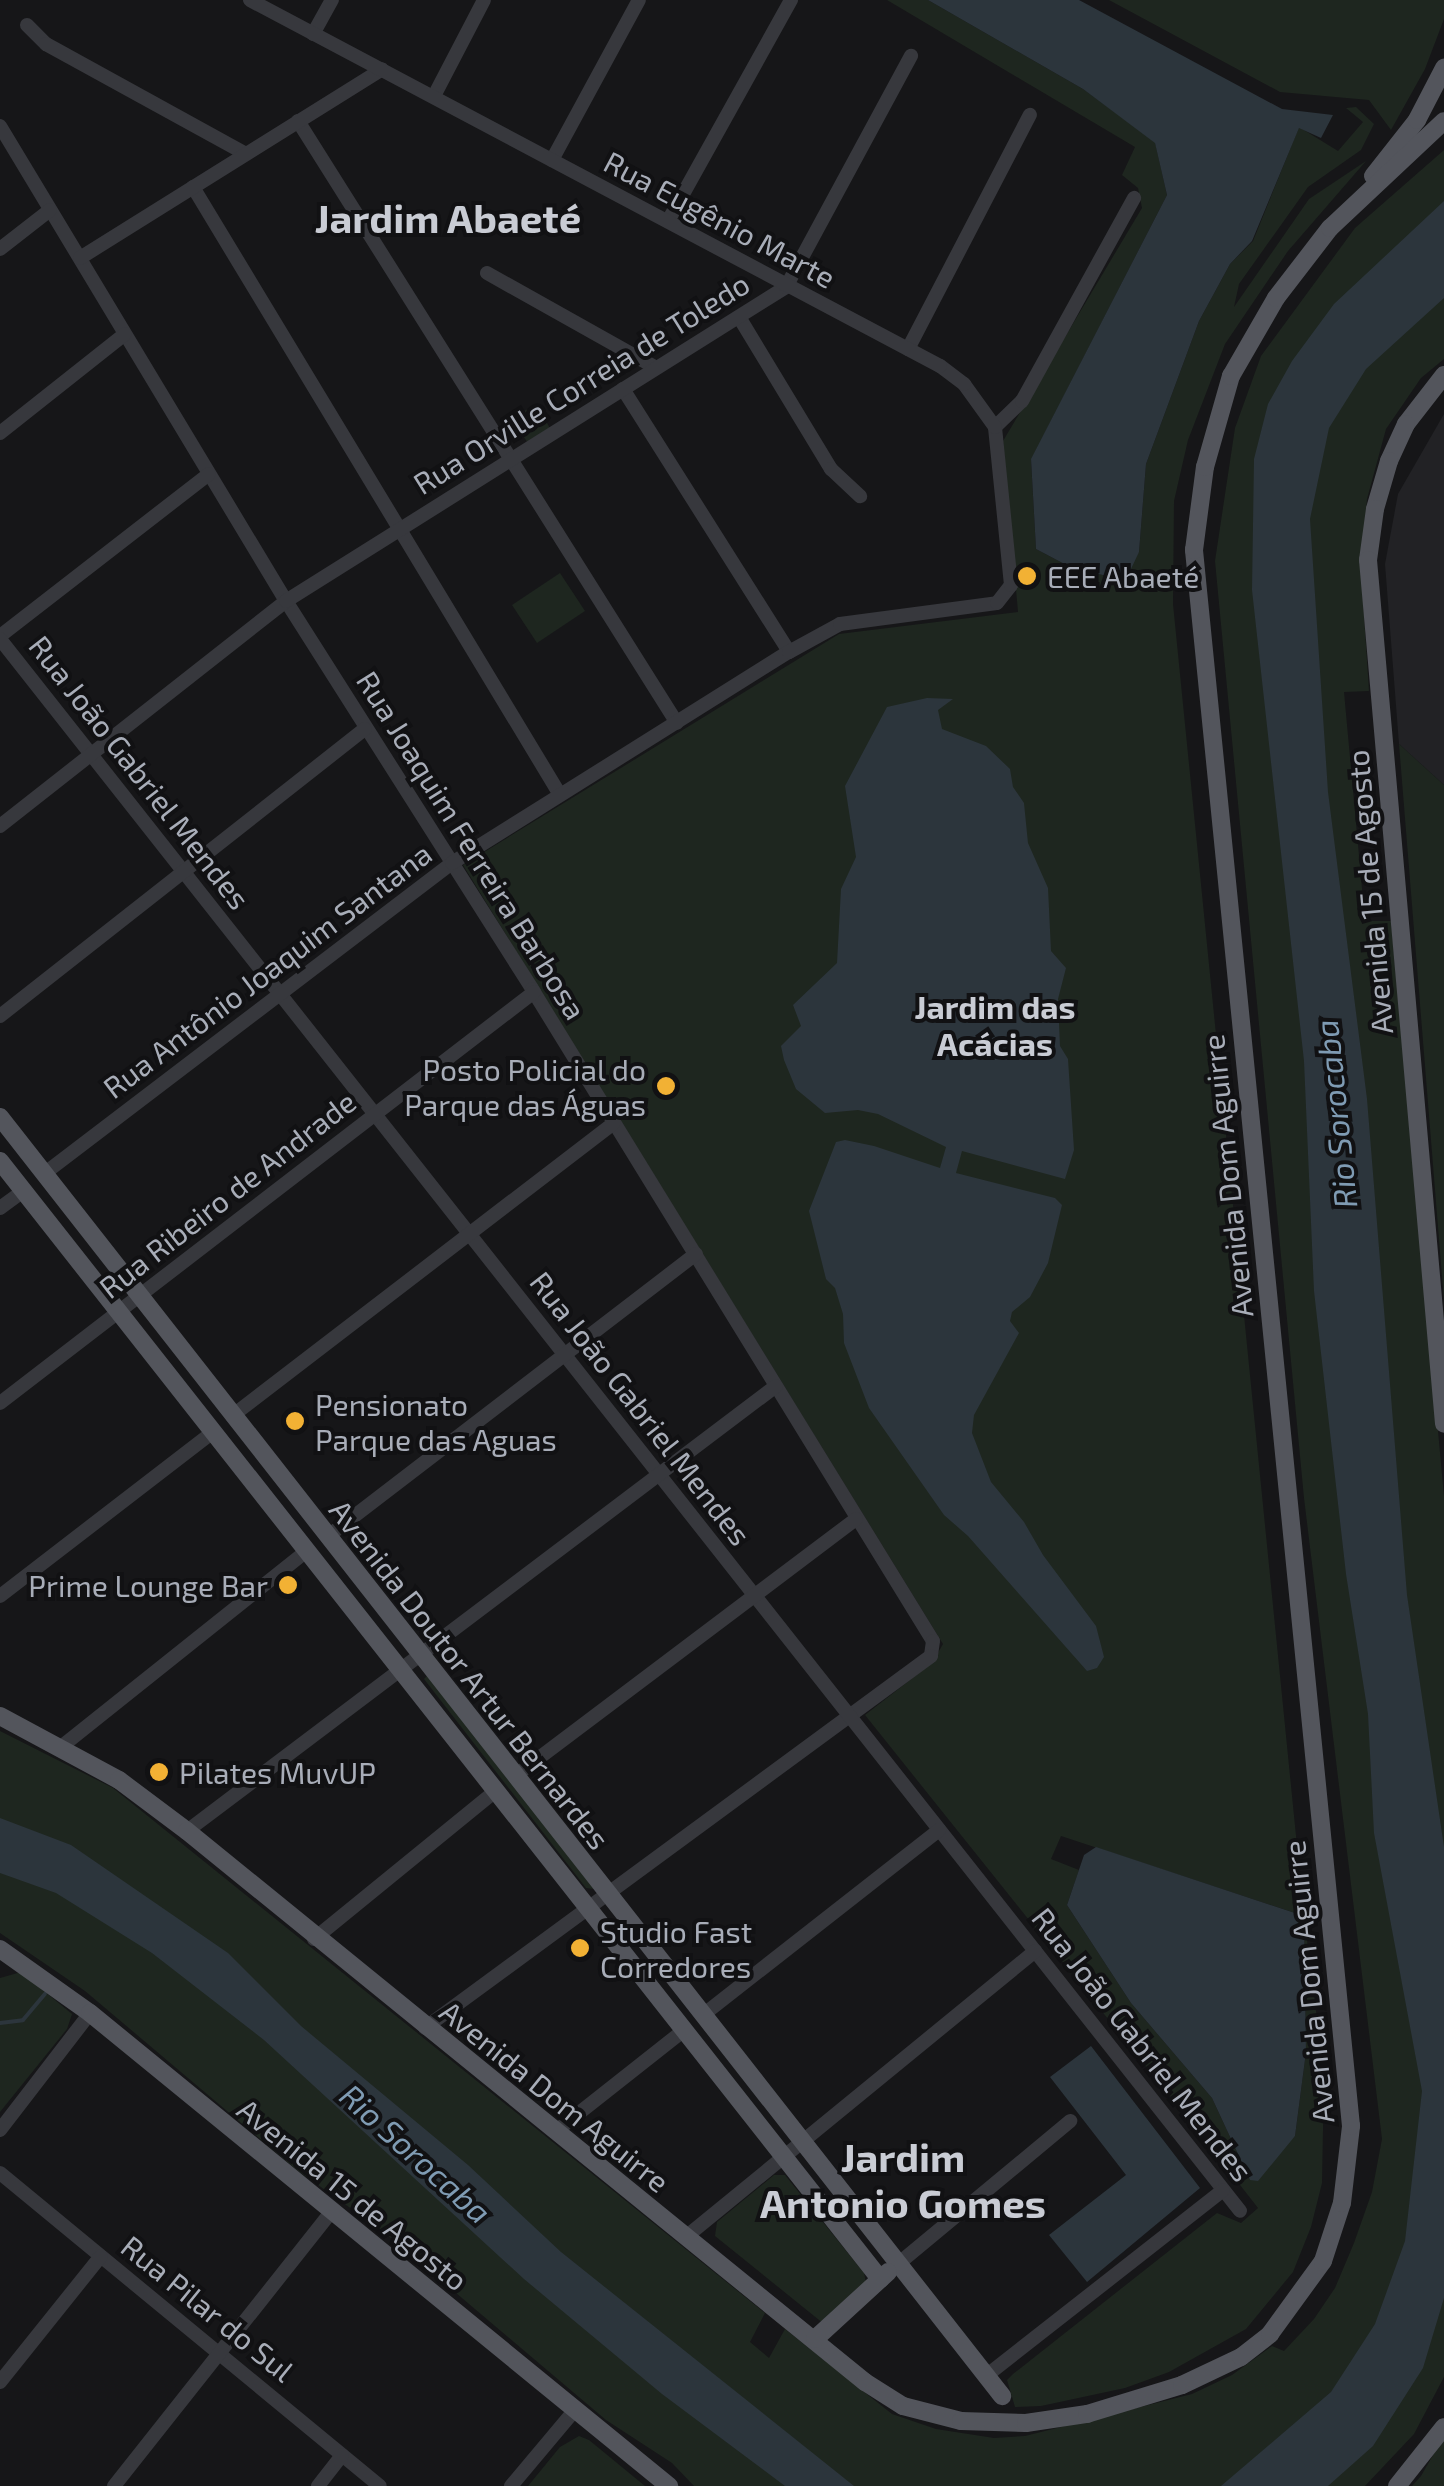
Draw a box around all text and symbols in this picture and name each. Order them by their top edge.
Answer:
street label: Rua Eugênio Marte [598,143,842,295]
district label: Jardim Abaeté [314,193,582,241]
street label: Rua Orville Correia de Toledo [406,264,756,502]
place label: EEE Abaeté [1047,558,1200,594]
marker: EEE Abaeté [1016,565,1038,587]
street label: Rua João Gabriel Mendes [22,628,258,916]
street label: Rua Joaquim Ferreira Barbosa [350,664,594,1026]
street label: Avenida 15 de Agosto [1339,748,1399,1036]
street label: Rua Antônio Joaquim Santana [95,834,439,1106]
district label: Jardim das Acácias [914,988,1076,1063]
water label: Rio Sorocaba [1306,1018,1364,1210]
street label: Avenida Dom Aguirre [1194,1033,1260,1319]
place label: Posto Policial do Parque das Águas [403,1051,646,1122]
marker: Posto Policial do Parque das Águas [655,1075,677,1097]
street label: Rua Ribeiro de Andrade [91,1083,363,1305]
street label: Rua João Gabriel Mendes [523,1264,759,1552]
place label: Pensionato Parque das Aguas [315,1386,558,1456]
marker: Pensionato Parque das Aguas [284,1410,306,1432]
street label: Avenida Doutor Artur Bernardes [322,1491,618,1857]
place label: Prime Lounge Bar [28,1567,268,1603]
marker: Prime Lounge Bar [277,1574,299,1596]
place label: Pilates MuvUP [179,1754,376,1790]
marker: Pilates MuvUP [148,1761,170,1783]
street label: Avenida Dom Aguirre [1275,1839,1341,2125]
street label: Rua João Gabriel Mendes [1025,1900,1261,2188]
place label: Studio Fast Corredores [600,1913,752,1984]
marker: Studio Fast Corredores [569,1937,591,1959]
street label: Avenida Dom Aguirre [433,1992,677,2200]
water label: Rio Sorocaba [333,2075,499,2231]
street label: Avenida 15 de Agosto [231,2090,475,2298]
district label: Jardim Antonio Gomes [760,2132,1046,2226]
street label: Rua Pilar do Sul [114,2227,302,2389]

